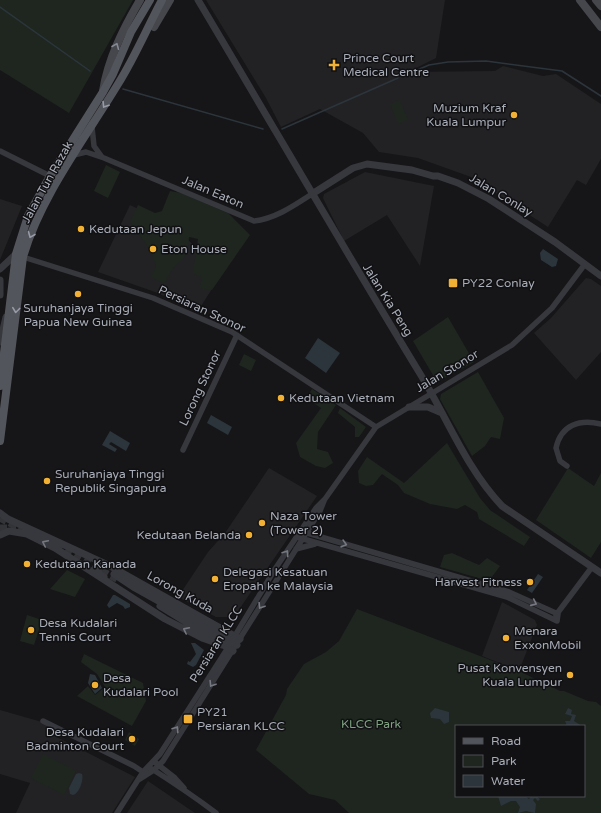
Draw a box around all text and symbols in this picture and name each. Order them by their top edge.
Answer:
one-way arrow [112,43,120,50]
place label: Prince Court Medical Centre [343,51,429,79]
marker: Prince Court Medical Centre [328,59,340,71]
one-way arrow [103,101,110,108]
place label: Muzium Kraf Kuala Lumpur [426,101,506,129]
marker: Muzium Kraf Kuala Lumpur [509,110,519,120]
street label: Jalan Tun Razak [19,138,75,225]
street label: Jalan Conlay [467,171,536,220]
street label: Jalan Eaton [180,173,246,211]
place label: Kedutaan Jepun [89,222,182,236]
marker: Kedutaan Jepun [76,224,86,234]
one-way arrow [28,232,36,239]
place label: Eton House [161,242,227,256]
marker: Eton House [148,244,158,254]
street label: Jalan Kia Peng [360,261,416,339]
place label: PY22 Conlay [462,276,535,290]
marker: PY22 Conlay [447,277,459,289]
street label: Persiaran Stonor [156,283,248,336]
marker: Suruhanjaya Tinggi Papua New Guinea [73,289,83,299]
place label: Suruhanjaya Tinggi Papua New Guinea [23,301,133,329]
one-way arrow [12,307,21,313]
street label: Lorong Stonor [176,347,224,428]
street label: Jalan Stonor [413,347,481,395]
place label: Kedutaan Vietnam [289,391,395,405]
marker: Kedutaan Vietnam [276,393,286,403]
place label: Suruhanjaya Tinggi Republik Singapura [55,467,167,495]
marker: Suruhanjaya Tinggi Republik Singapura [42,476,52,486]
place label: Naza Tower (Tower 2) [270,509,337,537]
marker: Naza Tower (Tower 2) [257,518,267,528]
place label: Kedutaan Belanda [136,528,241,542]
marker: Kedutaan Belanda [244,530,254,540]
one-way arrow [340,539,347,548]
one-way arrow [41,540,49,548]
one-way arrow [281,550,288,557]
place label: Kedutaan Kanada [35,557,136,571]
marker: Kedutaan Kanada [22,559,32,569]
place label: Delegasi Kesatuan Eropah ke Malaysia [223,565,333,593]
street label: Lorong Kuda [144,568,216,616]
marker: Delegasi Kesatuan Eropah ke Malaysia [210,574,220,584]
place label: Harvest Fitness [435,575,522,589]
marker: Harvest Fitness [525,577,535,587]
one-way arrow [531,599,538,607]
one-way arrow [258,602,265,609]
street label: Persiaran KLCC [187,603,245,685]
place label: Desa Kudalari Tennis Court [39,616,117,644]
place label: Menara ExxonMobil [514,624,581,652]
marker: Desa Kudalari Tennis Court [26,625,36,635]
one-way arrow [183,627,190,635]
marker: Menara ExxonMobil [501,633,511,643]
place label: Pusat Konvensyen Kuala Lumpur [458,661,562,689]
marker: Pusat Konvensyen Kuala Lumpur [565,670,575,680]
place label: Desa Kudalari Pool [103,671,179,699]
marker: Desa Kudalari Pool [90,680,100,690]
one-way arrow [209,680,217,687]
place label: PY21 Persiaran KLCC [197,705,285,733]
marker: PY21 Persiaran KLCC [182,713,194,725]
park label: KLCC Park [341,717,402,731]
place label: Desa Kudalari Badminton Court [26,725,124,753]
legend [455,725,585,797]
one-way arrow [171,726,178,733]
marker: Desa Kudalari Badminton Court [127,734,137,744]
text: Road [491,734,521,748]
text: Park [491,754,517,768]
text: Water [491,774,526,788]

